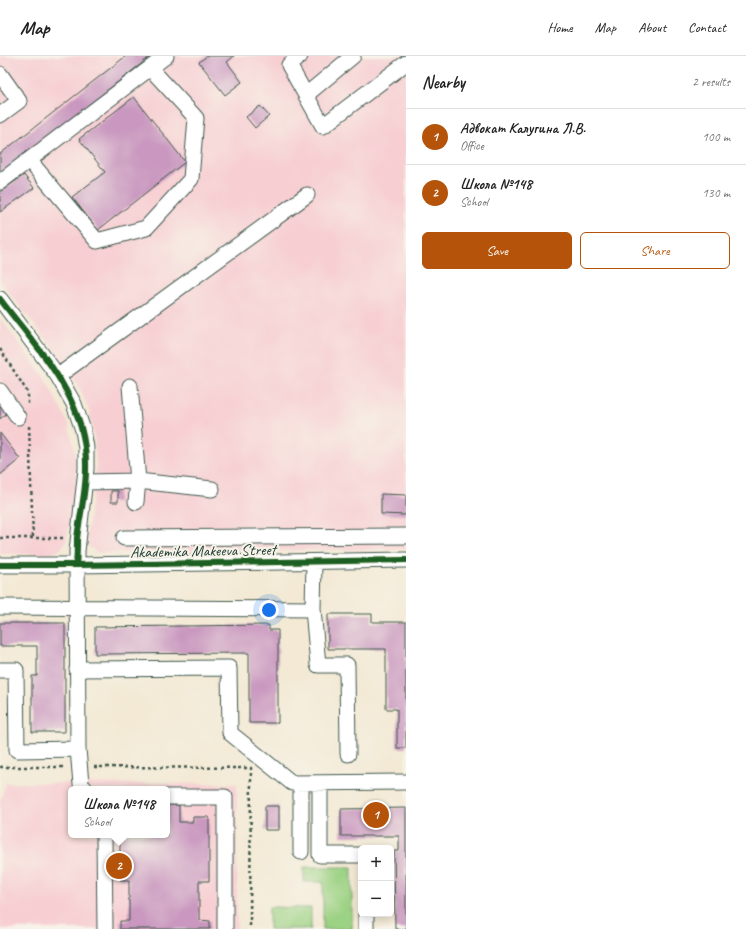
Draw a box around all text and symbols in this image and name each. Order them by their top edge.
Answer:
text: Map [20,16,50,40]
text: Home [547,19,573,36]
text: Map [595,19,616,36]
text: About [638,19,666,36]
text: Contact [688,19,726,36]
text: Nearby [422,72,465,93]
text: 2 results [692,74,730,90]
text: Адвокат Калугина Л.В. [460,119,585,138]
text: 1 [432,129,438,145]
text: 100 m [702,129,730,145]
text: Office [460,138,484,154]
text: Школа №148 [460,175,532,194]
text: 2 [432,185,438,201]
text: 130 m [702,185,730,201]
text: School [460,194,488,210]
button: Save [422,232,572,269]
button: Share [580,232,730,269]
street label: Akademika Makeeva Street [130,540,279,562]
your location [259,600,279,620]
popup [68,786,170,838]
text: Школа №148 [83,795,155,814]
pin: 1 [363,800,389,830]
text: School [83,814,111,830]
map controls [358,845,394,917]
button: + [358,845,394,881]
pin: 2 [106,851,132,881]
button: − [358,881,394,917]

